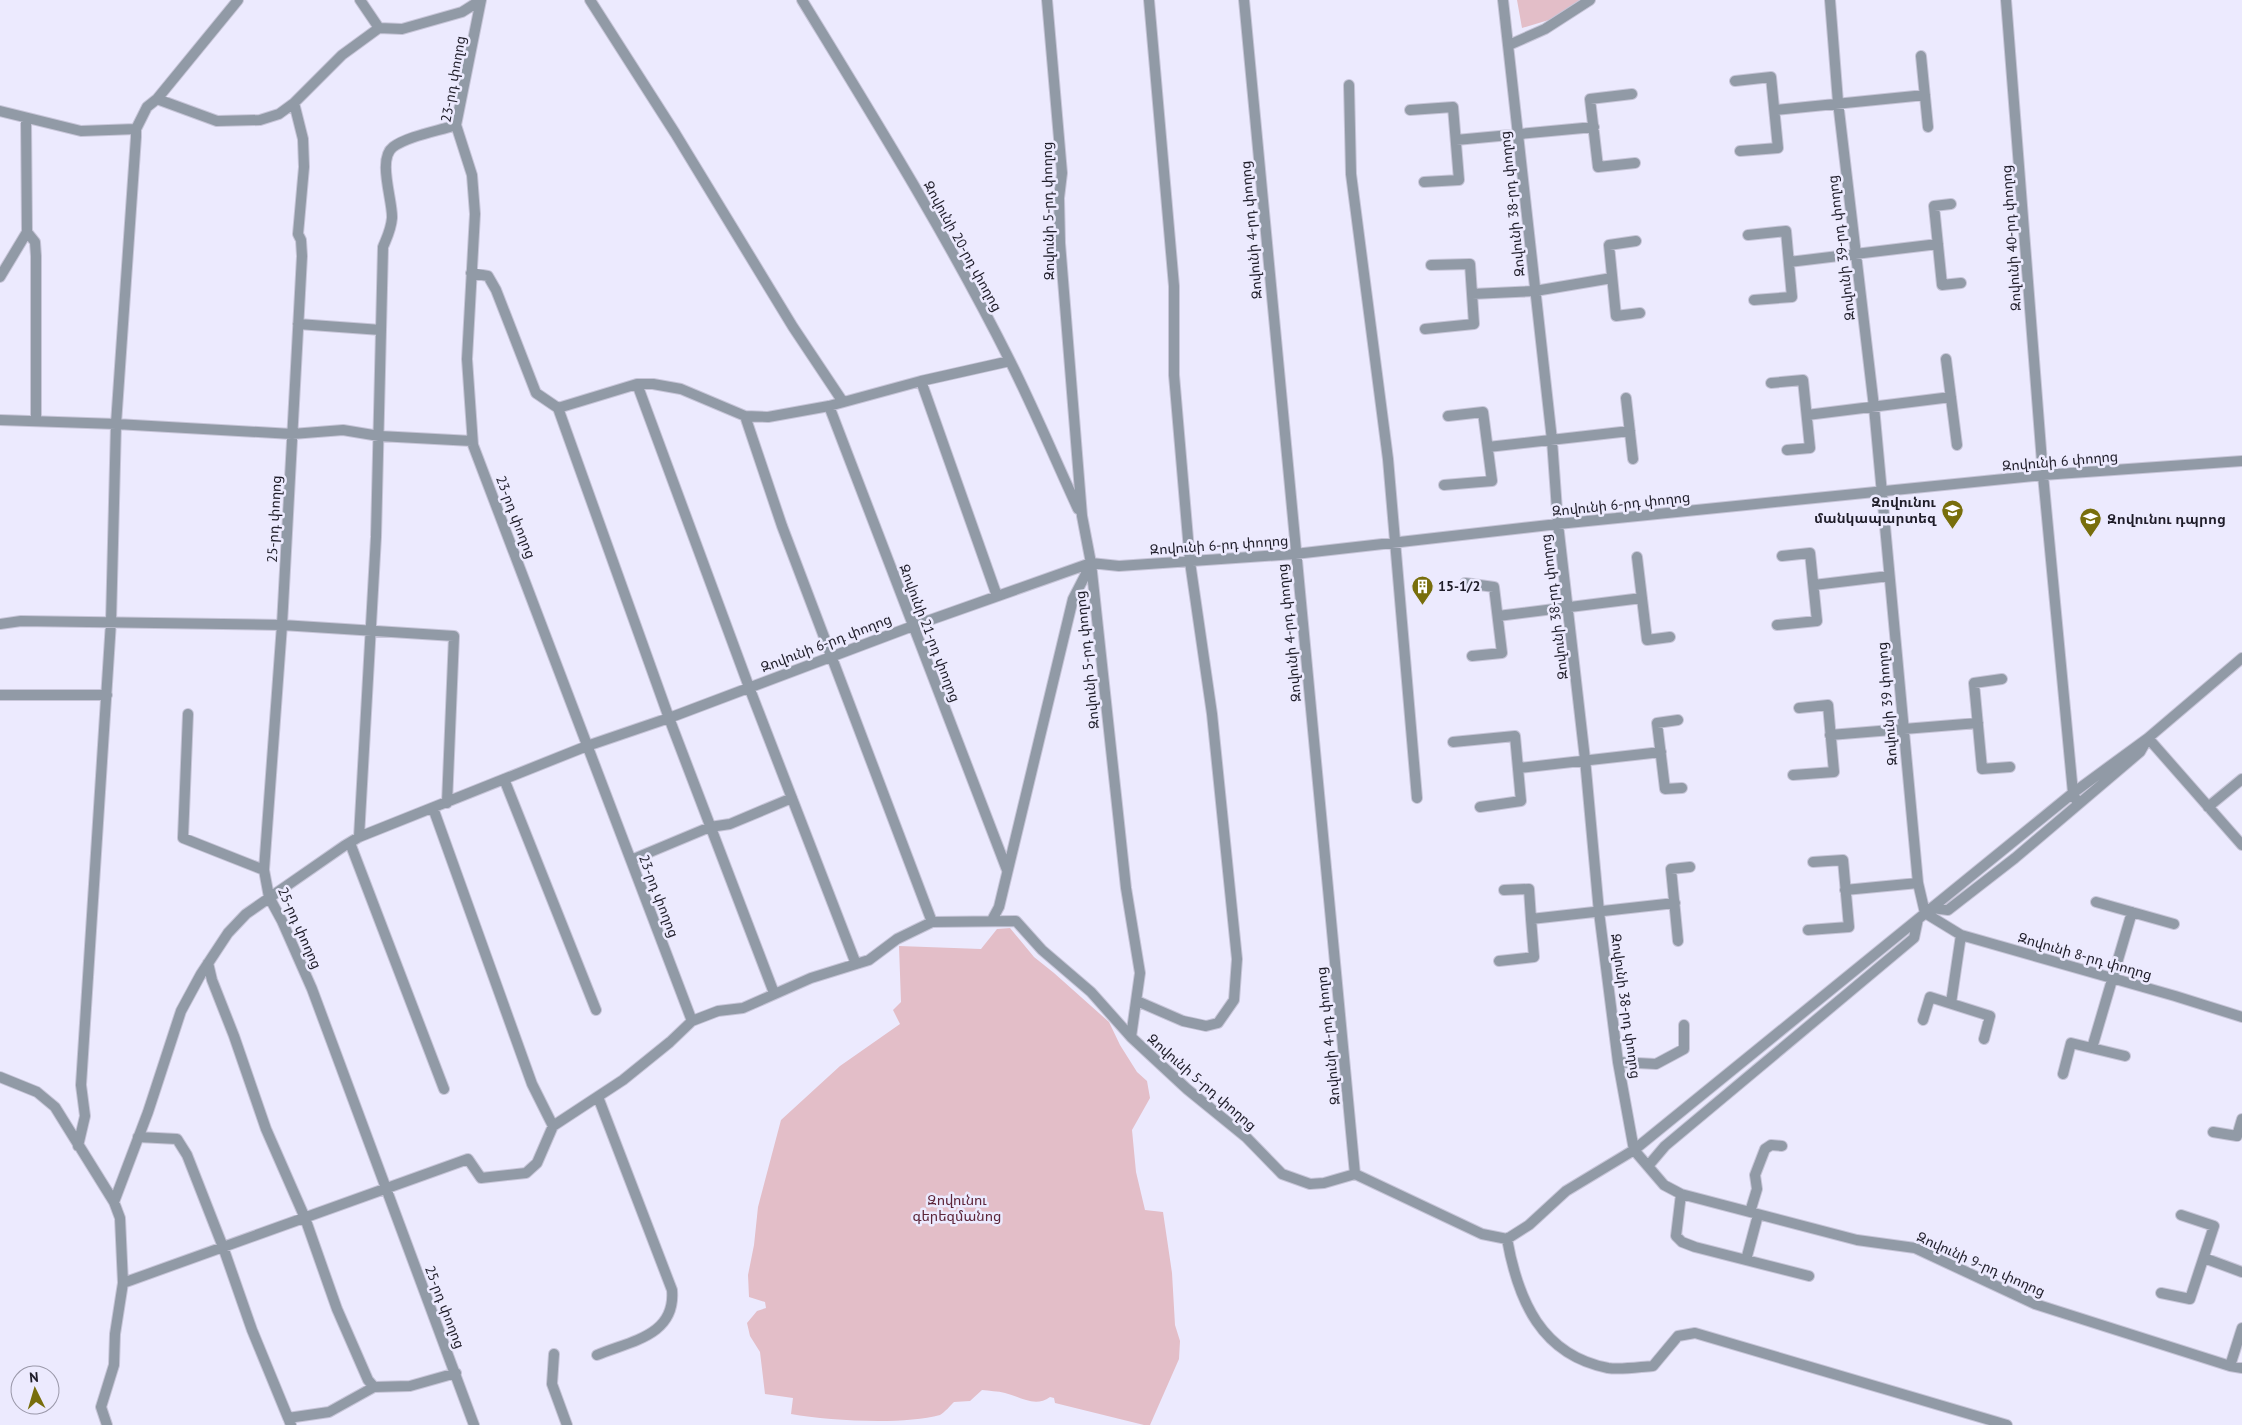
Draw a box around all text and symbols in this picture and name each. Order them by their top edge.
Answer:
street label: 23-րդ փողոց [437,34,469,124]
street label: Զովունի 38-րդ փողոց [1495,130,1529,278]
street label: Զովունի 5-րդ փողոց [1038,141,1058,281]
street label: Զովունի 4-րդ փողոց [1236,160,1266,300]
street label: Զովունի 40-րդ փողոց [1997,164,2025,312]
street label: Զովունի 39-րդ փողոց [1823,174,1859,322]
street label: Զովունի 20-րդ փողոց [920,178,1006,314]
street label: Զովունի 6 փողոց [2001,447,2119,475]
street label: 23-րդ փողոց [492,473,540,561]
street label: 25-րդ փողոց [263,475,285,563]
street label: Զովունի 6-րդ փողոց [1551,488,1691,520]
place label: Զովունու մանկապարտեզ [1814,493,1937,527]
school or university icon: Զովունու մանկապարտեզ [1940,498,1964,529]
school or university icon: Զովունու դպրոց [2079,507,2103,538]
place label: Զովունու դպրոց [2107,510,2226,528]
street label: Զովունի 6-րդ փողոց [1149,531,1289,559]
street label: Զովունի 38-րդ փողոց [1536,533,1572,681]
street label: Զովունի 21-րդ փողոց [895,561,965,705]
street label: Զովունի 4-րդ փողոց [1273,563,1305,703]
building icon: 15-1/2 [1410,574,1434,605]
place label: 15-1/2 [1438,577,1481,595]
street label: Զովունի 5-րդ փողոց [1071,590,1103,730]
street label: Զովունի 6-րդ փողոց [758,610,894,676]
street label: Զովունի 39 փողոց [1873,641,1901,767]
street label: 23-րդ փողոց [635,852,683,940]
street label: 25-րդ փողոց [274,884,326,972]
street label: Զովունի 8-րդ փողոց [2016,928,2154,984]
street label: Զովունի 38-րդ փողոց [1607,932,1645,1080]
street label: Զովունի 4-րդ փողոց [1312,966,1344,1106]
street label: Զովունի 5-րդ փողոց [1144,1030,1260,1134]
park label: Զովունու գերեզմանոց [913,1191,1001,1225]
street label: Զովունի 9-րդ փողոց [1914,1228,2048,1300]
street label: 25-րդ փողոց [421,1263,469,1351]
north arrow [10,1365,60,1415]
text: N [28,1368,39,1386]

